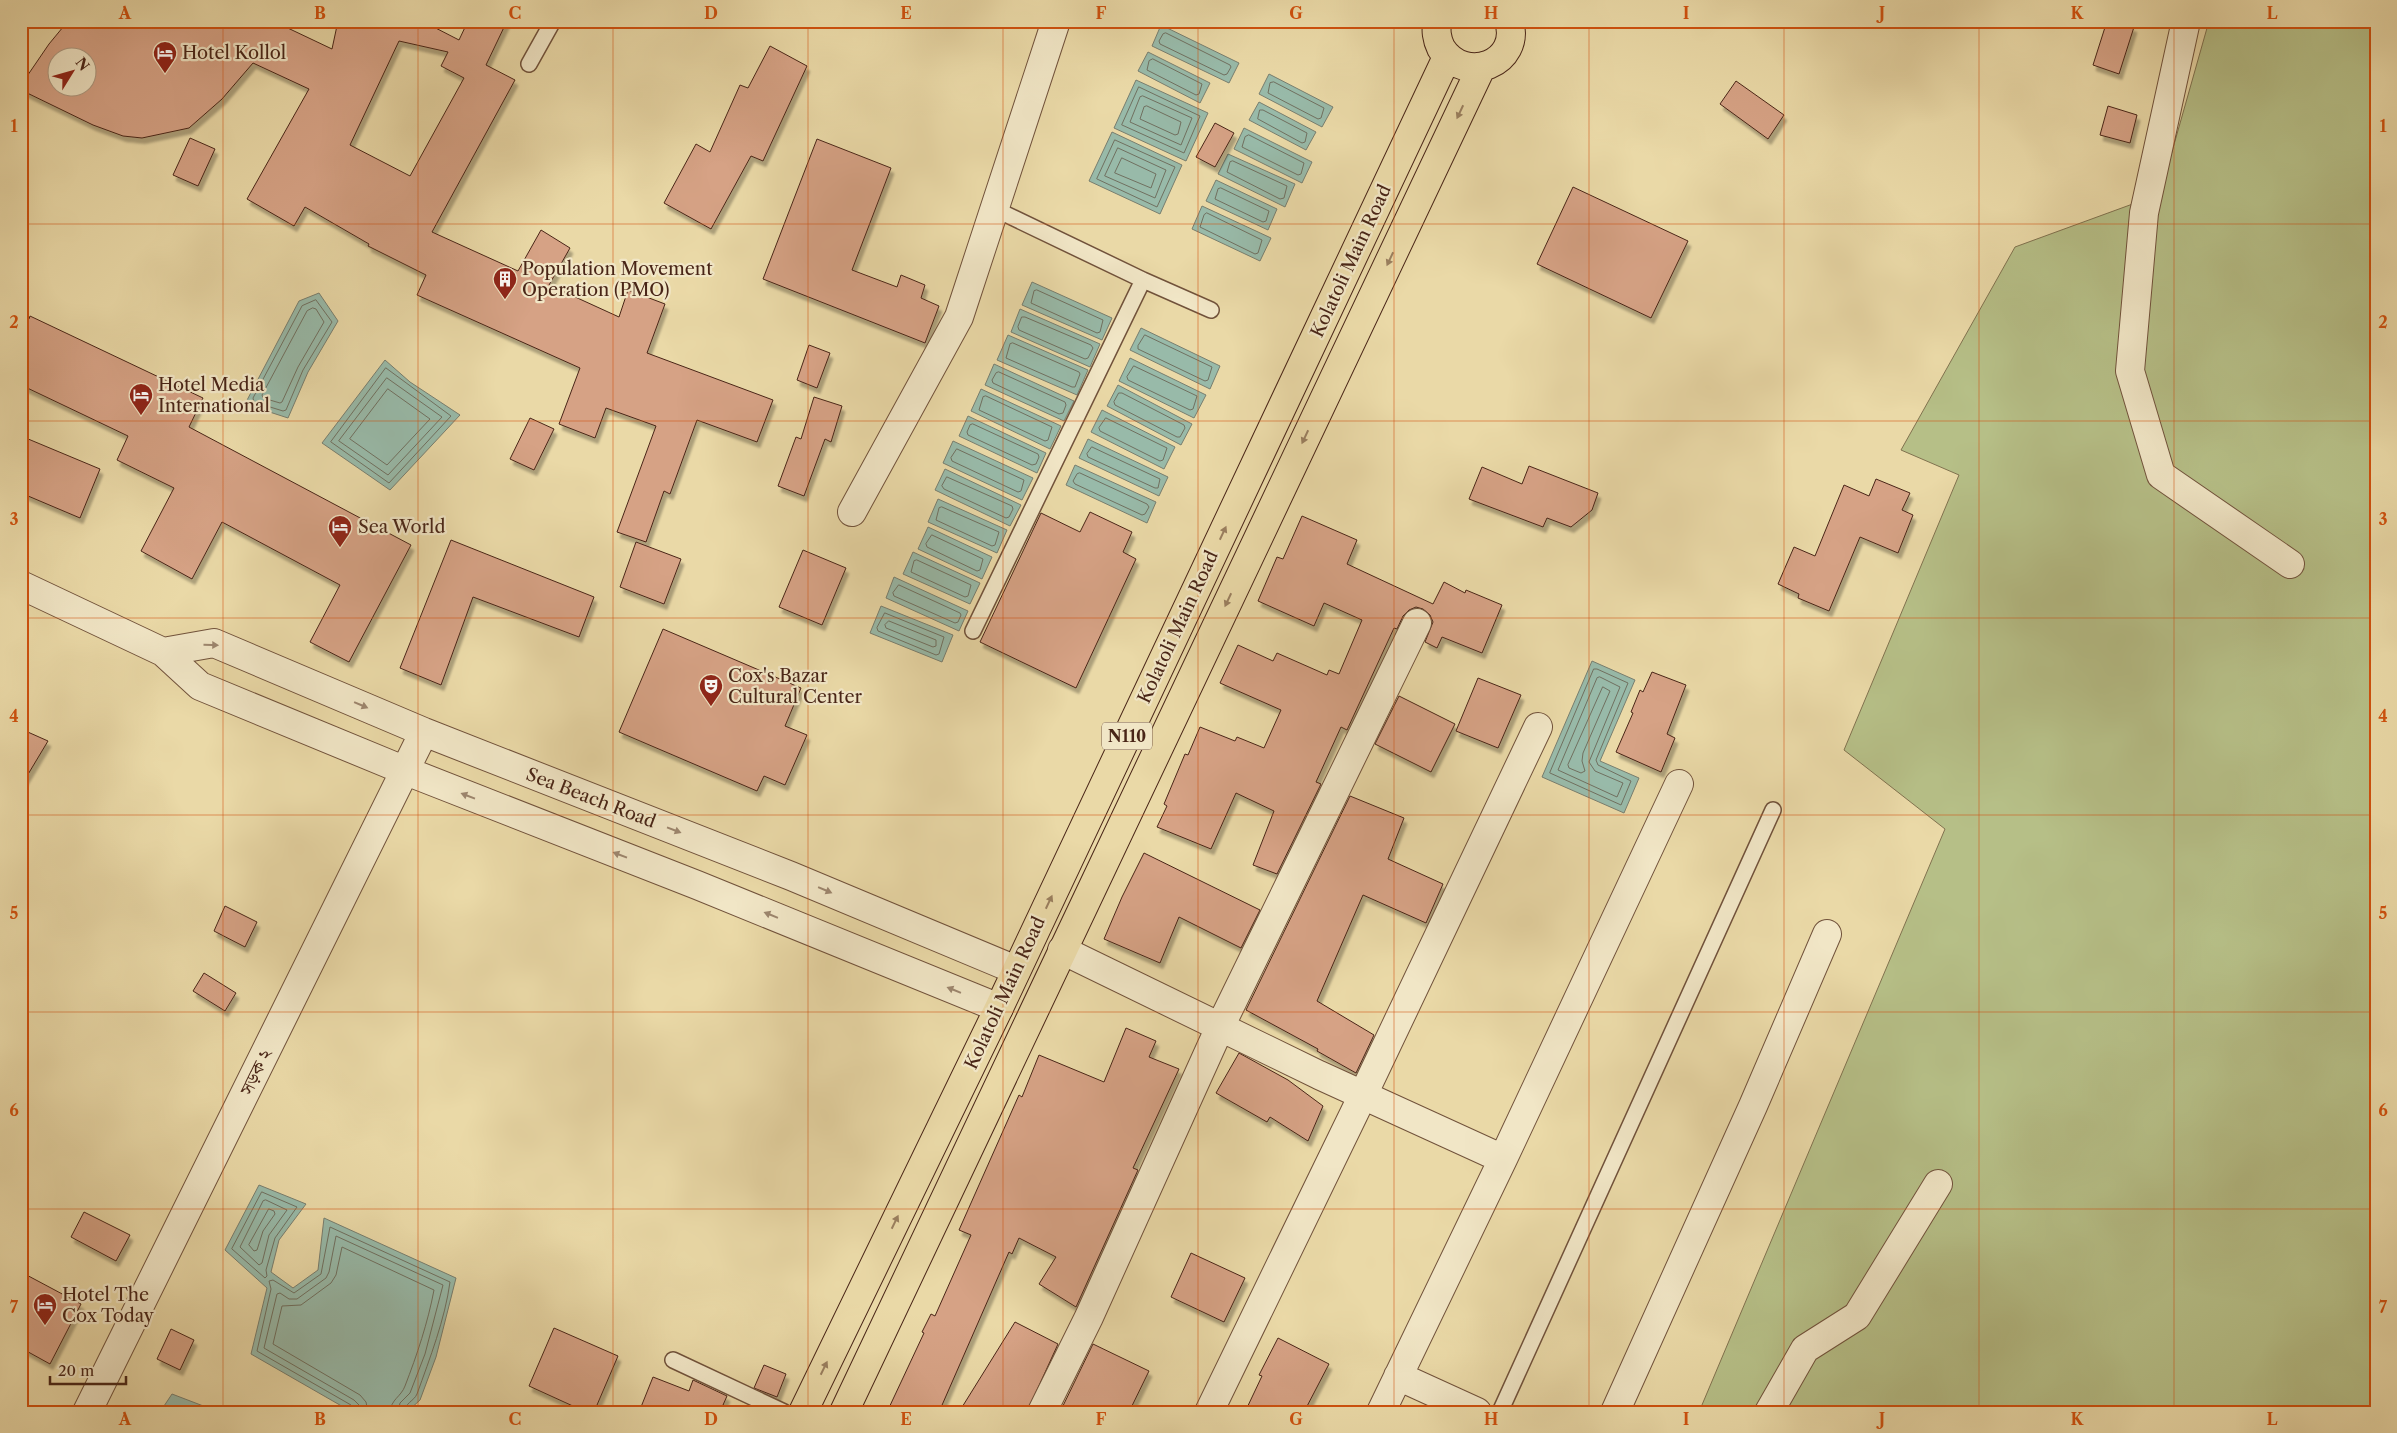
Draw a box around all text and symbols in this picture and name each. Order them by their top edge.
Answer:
text: A [118,3,132,23]
text: B [314,3,326,23]
text: C [509,3,521,23]
text: D [704,3,718,23]
text: E [900,3,912,23]
text: F [1096,3,1107,23]
text: G [1289,3,1303,23]
text: H [1484,3,1498,23]
text: I [1683,3,1690,23]
text: J [1876,3,1885,23]
text: K [2071,3,2085,23]
text: L [2266,3,2278,23]
hotel icon: Hotel Kollol [152,40,178,74]
place label: Hotel Kollol [182,42,286,64]
north arrow [48,48,98,98]
text: N [72,54,93,74]
one-way arrow [1455,105,1463,119]
text: 1 [10,116,18,136]
text: 1 [2379,116,2387,136]
street label: Kolatoli Main Road [1306,181,1396,341]
one-way arrow [1386,252,1394,266]
place label: Population Movement Operation (PMO) [522,258,713,301]
building icon: Population Movement Operation (PMO) [492,266,518,300]
text: 2 [9,312,19,332]
text: 2 [2378,312,2388,332]
place label: Hotel Media International [158,374,270,417]
hotel icon: Hotel Media International [128,382,154,416]
one-way arrow [1301,430,1309,445]
text: 3 [9,509,19,529]
text: 3 [2378,509,2388,529]
hotel icon: Sea World [327,514,353,548]
place label: Sea World [358,516,445,538]
one-way arrow [1219,526,1227,540]
street label: Kolatoli Main Road [1133,547,1223,707]
one-way arrow [1224,593,1232,607]
one-way arrow [203,641,219,649]
place label: Cox's Bazar Cultural Center [728,665,863,708]
theatre icon: Cox's Bazar Cultural Center [698,673,724,707]
one-way arrow [353,702,368,710]
text: 4 [9,706,19,726]
text: 4 [2378,706,2388,726]
road number: N110 [1102,722,1152,749]
street label: Sea Beach Road [523,763,659,833]
one-way arrow [460,792,475,800]
one-way arrow [667,826,682,834]
one-way arrow [612,851,627,859]
one-way arrow [818,886,833,894]
one-way arrow [1045,895,1053,909]
text: 5 [10,903,19,923]
text: 5 [2379,903,2388,923]
one-way arrow [763,911,778,919]
street label: Kolatoli Main Road [960,913,1050,1073]
one-way arrow [946,985,961,993]
street label: সড়ক ২ [235,1044,277,1099]
text: 6 [9,1100,19,1120]
text: 6 [2378,1100,2388,1120]
one-way arrow [891,1215,899,1229]
place label: Hotel The Cox Today [62,1284,155,1327]
hotel icon: Hotel The Cox Today [32,1292,58,1326]
text: 7 [10,1297,19,1317]
text: 7 [2379,1297,2388,1317]
scale bar [50,1353,126,1385]
text: 20 m [58,1361,94,1380]
one-way arrow [820,1361,828,1375]
text: A [118,1409,132,1429]
text: B [314,1409,326,1429]
text: C [509,1409,521,1429]
text: D [704,1409,718,1429]
text: E [900,1409,912,1429]
text: F [1096,1409,1107,1429]
text: G [1289,1409,1303,1429]
text: H [1484,1409,1498,1429]
text: I [1683,1409,1690,1429]
text: J [1876,1409,1885,1429]
text: K [2071,1409,2085,1429]
text: L [2266,1409,2278,1429]

